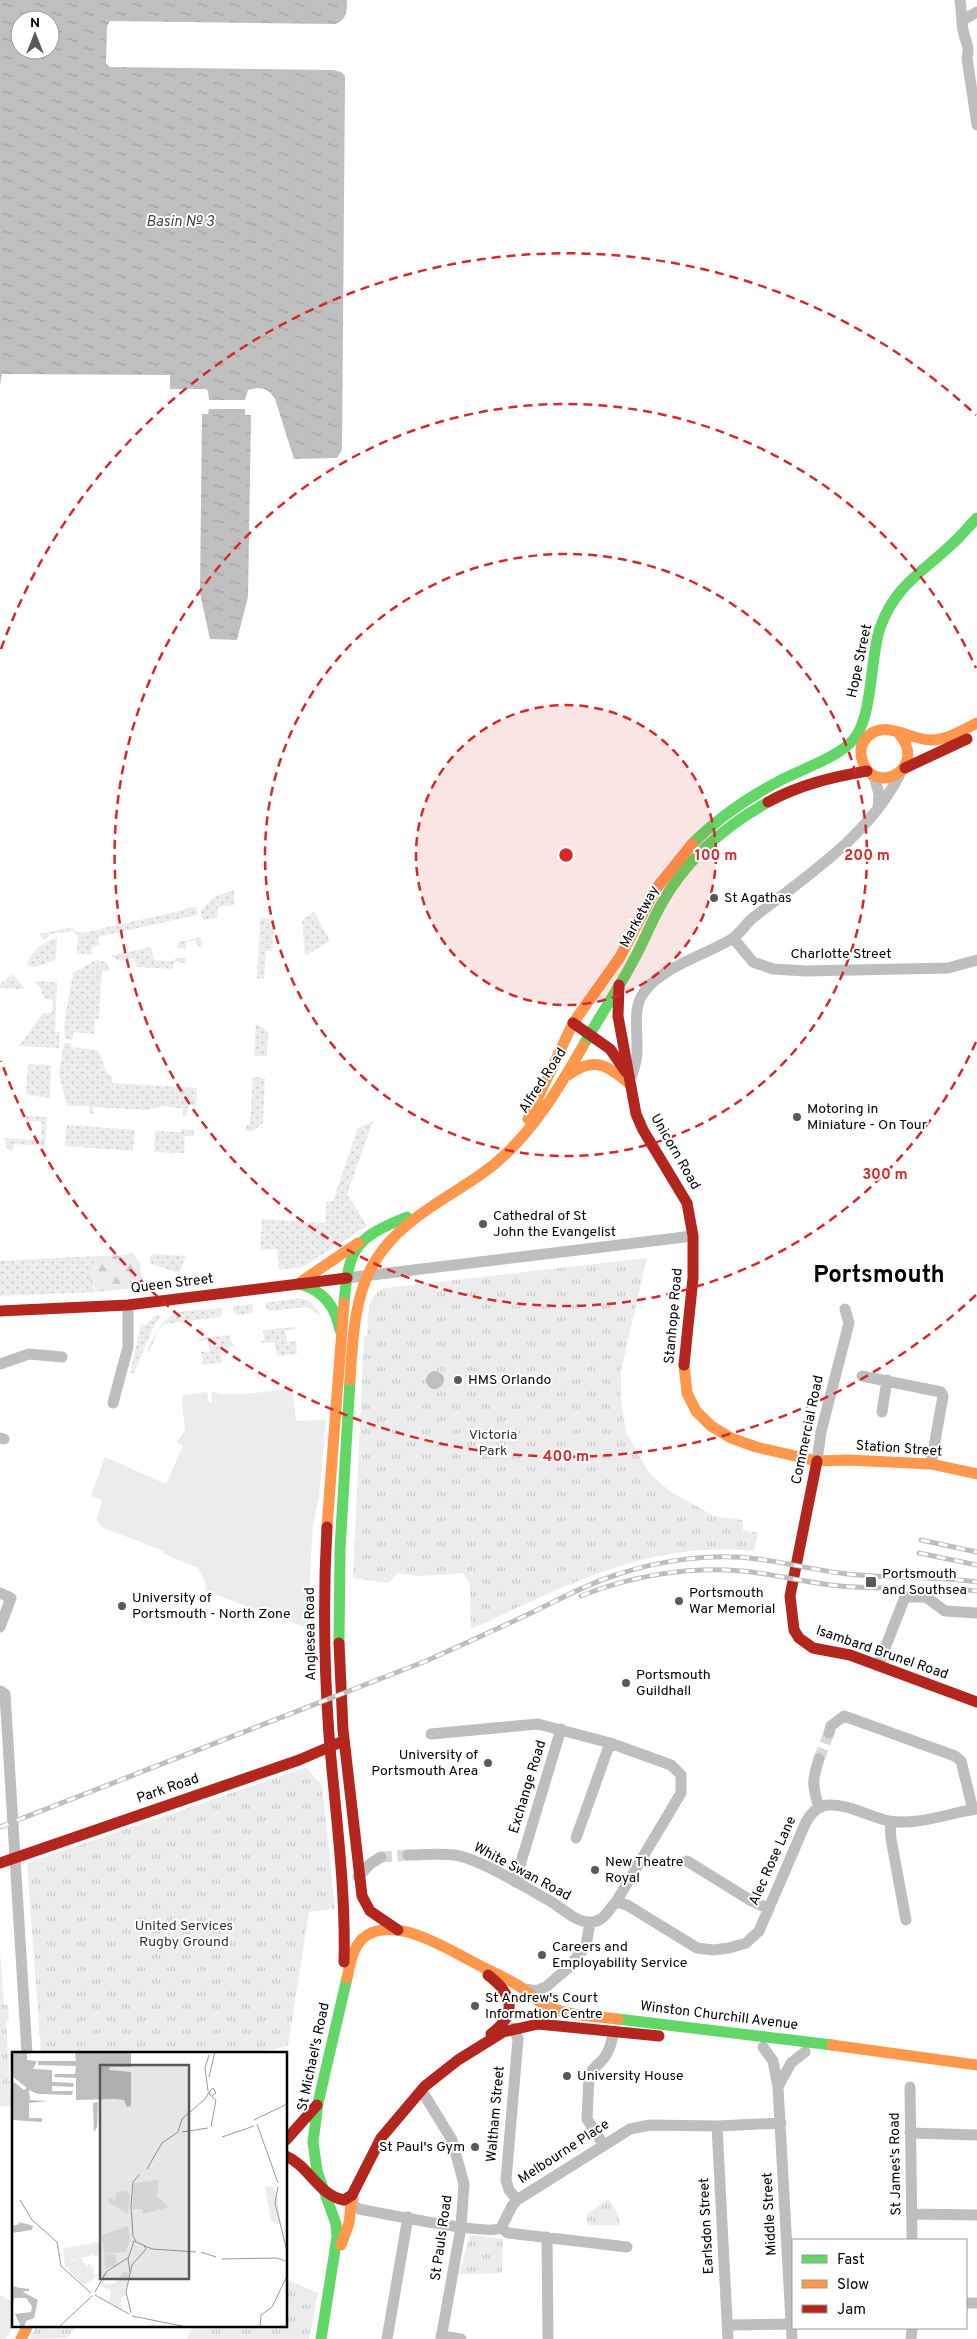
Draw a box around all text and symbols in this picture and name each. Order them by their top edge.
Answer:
north arrow [10,10,60,60]
text: N [30,15,40,32]
water label: Basin № 3 [146,213,214,232]
street label: Hope Street [844,623,876,699]
centre of rings [557,846,575,864]
text: 100 m [695,847,737,866]
text: 200 m [844,847,890,866]
street label: Marketway [617,883,663,951]
place label: St Agathas [724,890,792,907]
marker: St Agathas [708,892,720,904]
street label: Charlotte Street [791,946,891,963]
street label: Alfred Road [516,1045,570,1117]
place label: Motoring in Miniature - On Tour [807,1101,928,1134]
street label: Unicorn Road [646,1111,704,1193]
marker: Motoring in Miniature - On Tour [791,1111,803,1123]
text: 300 m [862,1166,908,1185]
place label: Cathedral of St John the Evangelist [493,1208,616,1241]
marker: Cathedral of St John the Evangelist [477,1218,489,1230]
district label: Portsmouth [813,1261,945,1291]
street label: Stanhope Road [661,1267,687,1365]
street label: Queen Street [130,1270,214,1298]
place label: HMS Orlando [468,1372,552,1389]
marker: HMS Orlando [452,1374,464,1386]
street label: Commercial Road [788,1374,828,1486]
park label: Victoria Park [469,1427,517,1460]
street label: Station Street [855,1438,943,1460]
text: 400 m [543,1448,589,1467]
place label: Portsmouth and Southsea [882,1566,967,1599]
marker: Portsmouth and Southsea [864,1575,878,1589]
place label: Portsmouth War Memorial [689,1585,775,1618]
street label: Anglesea Road [302,1587,320,1681]
place label: University of Portsmouth - North Zone [132,1590,291,1623]
marker: Portsmouth War Memorial [673,1595,685,1607]
marker: University of Portsmouth - North Zone [116,1600,128,1612]
street label: Isambard Brunel Road [814,1622,950,1684]
place label: Portsmouth Guildhall [636,1667,711,1700]
marker: Portsmouth Guildhall [620,1677,632,1689]
street label: Exchange Road [506,1738,550,1836]
place label: University of Portsmouth Area [371,1747,478,1780]
marker: University of Portsmouth Area [482,1757,494,1769]
street label: Park Road [135,1770,201,1808]
street label: Alec Rose Lane [746,1814,800,1908]
street label: White Swan Road [470,1839,574,1905]
place label: New Theatre Royal [605,1854,683,1887]
marker: New Theatre Royal [589,1864,601,1876]
park label: United Services Rugby Ground [135,1918,233,1951]
place label: Careers and Employability Service [552,1939,687,1972]
marker: Careers and Employability Service [536,1949,548,1961]
place label: St Andrew's Court Information Centre [485,1990,603,2023]
street label: Winston Churchill Avenue [639,1998,799,2034]
marker: St Andrew's Court Information Centre [469,2000,481,2012]
street label: St Michael's Road [294,2001,334,2113]
inset map [12,2052,288,2326]
street label: Waltham Street [483,2065,509,2163]
place label: University House [577,2068,684,2085]
marker: University House [561,2070,573,2082]
street label: St James's Road [887,2112,905,2216]
street label: Melbourne Place [515,2116,613,2188]
place label: St Paul's Gym [379,2139,465,2156]
marker: St Paul's Gym [469,2141,481,2153]
street label: Middle Street [759,2172,781,2256]
street label: Earlsdon Street [696,2177,718,2275]
street label: St Pauls Road [428,2194,456,2282]
legend [792,2239,967,2329]
text: Fast [837,2251,865,2270]
text: Slow [837,2276,869,2295]
text: Jam [837,2301,866,2320]

